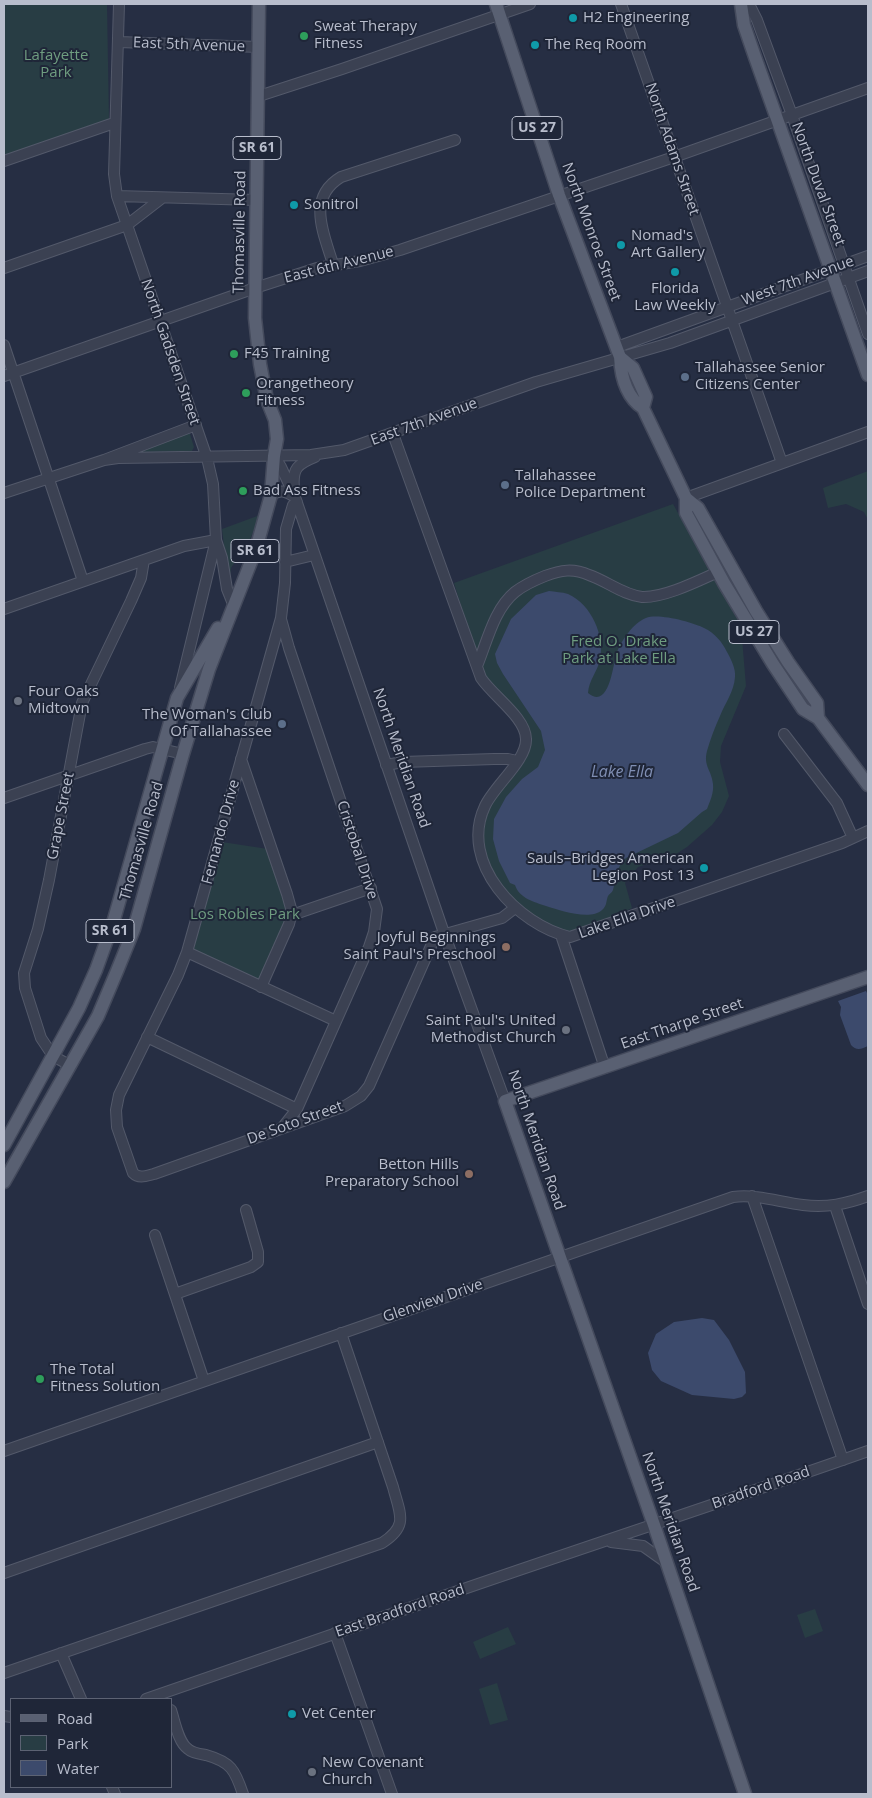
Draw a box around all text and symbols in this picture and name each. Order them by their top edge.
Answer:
place label: H2 Engineering [583,9,689,27]
marker: H2 Engineering [567,12,579,24]
place label: Sweat Therapy Fitness [314,18,417,53]
marker: Sweat Therapy Fitness [298,30,310,42]
street label: East 5th Avenue [133,34,245,56]
place label: The Req Room [545,36,647,54]
marker: The Req Room [529,39,541,51]
park label: Lafayette Park [24,47,88,82]
street label: North Adams Street [641,80,703,218]
road number: US 27 [512,116,562,140]
street label: North Duval Street [787,120,849,248]
road number: SR 61 [233,136,281,160]
street label: North Monroe Street [558,160,624,304]
street label: Thomasville Road [230,170,250,294]
place label: Sonitrol [304,196,359,214]
marker: Sonitrol [288,199,300,211]
place label: Nomad's Art Gallery [631,227,705,262]
marker: Nomad's Art Gallery [615,239,627,251]
street label: East 6th Avenue [282,243,396,287]
street label: West 7th Avenue [740,252,856,310]
marker: Florida Law Weekly [669,266,681,278]
street label: North Gadsden Street [137,277,203,427]
place label: Florida Law Weekly [634,280,716,315]
place label: F45 Training [244,345,330,363]
marker: F45 Training [228,348,240,360]
place label: Tallahassee Senior Citizens Center [695,359,825,394]
marker: Tallahassee Senior Citizens Center [679,371,691,383]
place label: Orangetheory Fitness [256,375,354,410]
marker: Orangetheory Fitness [240,387,252,399]
street label: East 7th Avenue [368,394,480,450]
place label: Tallahassee Police Department [515,467,645,502]
marker: Tallahassee Police Department [499,479,511,491]
place label: Bad Ass Fitness [253,482,361,500]
marker: Bad Ass Fitness [237,485,249,497]
road number: SR 61 [231,540,279,562]
road number: US 27 [729,620,779,644]
park label: Fred O. Drake Park at Lake Ella [562,633,676,668]
place label: Four Oaks Midtown [28,683,99,718]
street label: North Meridian Road [369,686,433,830]
marker: Four Oaks Midtown [12,695,24,707]
place label: The Woman's Club Of Tallahassee [142,706,272,741]
marker: The Woman's Club Of Tallahassee [276,718,288,730]
water label: Lake Ella [591,762,653,782]
street label: Grape Street [44,771,78,861]
street label: Fernando Drive [198,778,244,886]
street label: Thomasville Road [116,779,168,903]
street label: Cristobal Drive [333,798,381,902]
place label: Sauls–Bridges American Legion Post 13 [527,850,694,885]
marker: Sauls–Bridges American Legion Post 13 [698,862,710,874]
street label: Lake Ella Drive [576,893,678,943]
park label: Los Robles Park [190,906,300,924]
road number: SR 61 [86,919,134,942]
place label: Joyful Beginnings Saint Paul's Preschool [344,929,496,964]
marker: Joyful Beginnings Saint Paul's Preschool [500,941,512,953]
street label: East Tharpe Street [618,995,746,1053]
place label: Saint Paul's United Methodist Church [426,1012,556,1047]
marker: Saint Paul's United Methodist Church [560,1024,572,1036]
street label: North Meridian Road [504,1068,568,1212]
street label: De Soto Street [245,1097,345,1149]
place label: Betton Hills Preparatory School [325,1156,459,1191]
marker: Betton Hills Preparatory School [463,1168,475,1180]
street label: Glenview Drive [381,1276,485,1326]
place label: The Total Fitness Solution [50,1361,160,1396]
marker: The Total Fitness Solution [34,1373,46,1385]
street label: North Meridian Road [638,1450,702,1594]
street label: Bradford Road [710,1463,812,1513]
street label: East Bradford Road [333,1580,467,1642]
legend [10,1698,172,1788]
place label: Vet Center [302,1705,376,1723]
text: Road [57,1708,93,1728]
marker: Vet Center [286,1708,298,1720]
text: Park [57,1733,88,1753]
place label: New Covenant Church [322,1754,424,1789]
text: Water [57,1758,99,1778]
marker: New Covenant Church [306,1766,318,1778]

